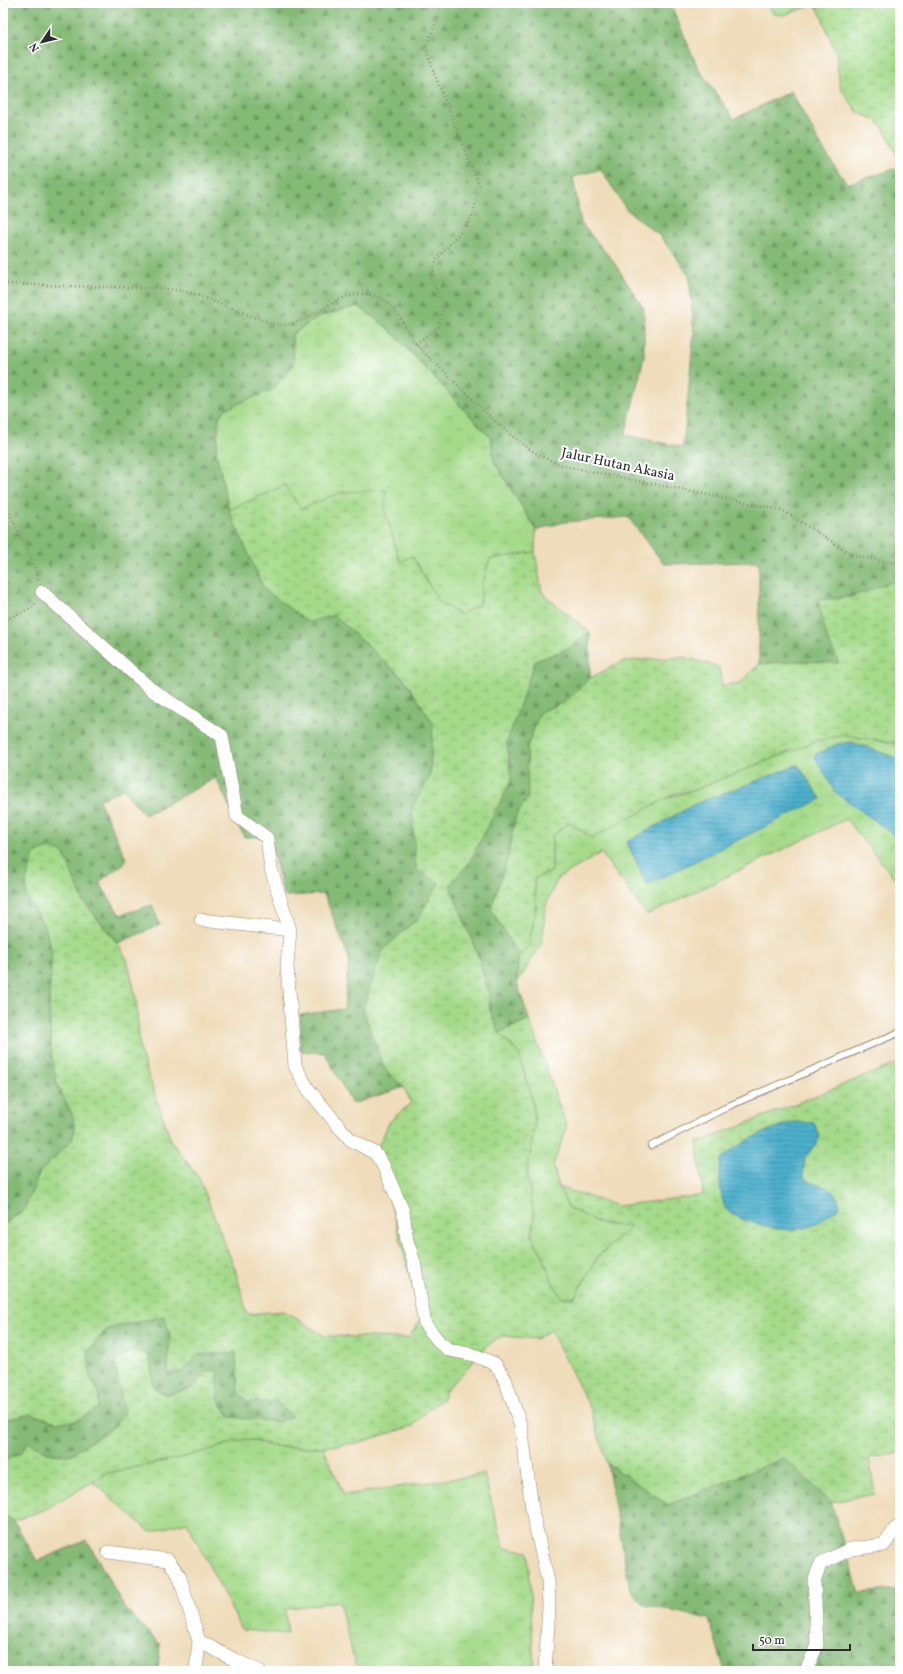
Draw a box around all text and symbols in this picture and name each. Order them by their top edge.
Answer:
north arrow [22,22,62,62]
text: N [27,39,43,54]
street label: Jalur Hutan Akasia [560,444,676,486]
scale bar [753,1626,850,1652]
text: 50 m [759,1633,785,1649]

